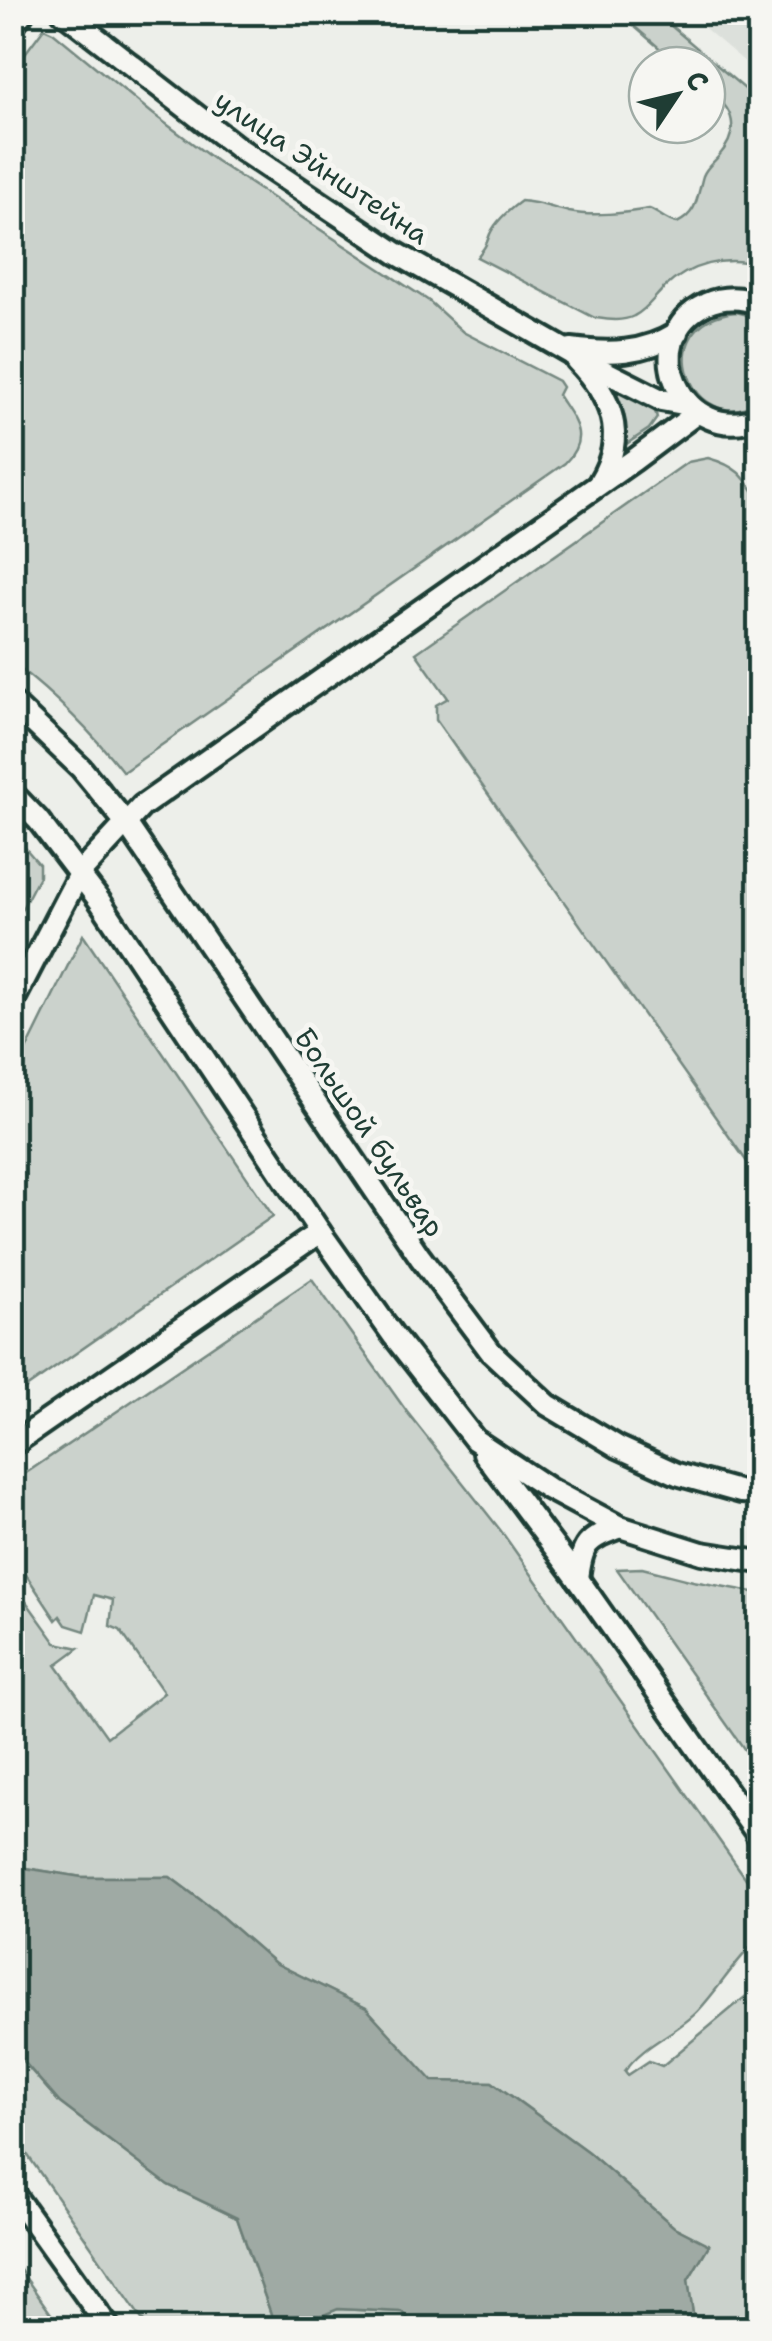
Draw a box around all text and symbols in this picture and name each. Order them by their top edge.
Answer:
north arrow [627,45,727,145]
text: С [677,63,718,99]
street label: улица Эйнштейна [207,81,437,253]
street label: Большой бульвар [286,1020,454,1244]

